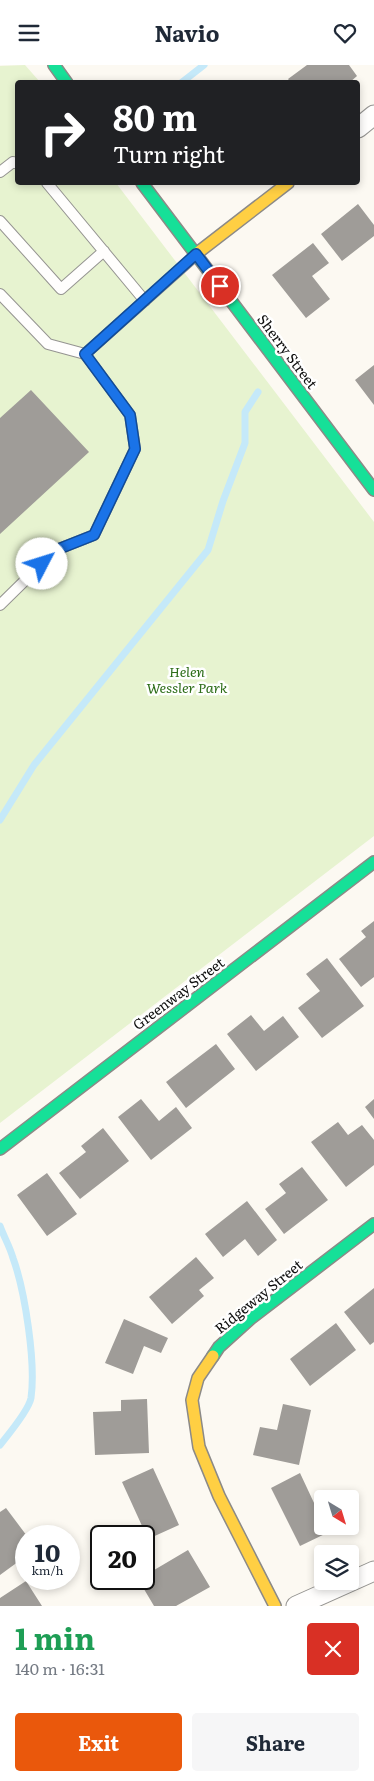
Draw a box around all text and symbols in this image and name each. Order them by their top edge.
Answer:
text: Navio [155,16,219,49]
icon: menu [15,19,43,47]
icon: heart [331,19,359,47]
text: 80 m [113,90,197,142]
icon: right [30,100,95,165]
text: Turn right [113,137,225,170]
pin [199,265,241,307]
icon: arrive [206,272,234,300]
street label: Sherry Street [253,310,323,393]
position arrow [15,537,67,589]
park label: Helen Wessler Park [147,661,228,697]
street label: Greenway Street [128,952,228,1034]
street label: Ridgeway Street [210,1254,306,1338]
north arrow [314,1490,359,1535]
map controls [314,1490,359,1590]
speed limit sign: 20 [90,1525,155,1590]
text: 10 [35,1533,60,1570]
button: layers [314,1545,359,1590]
text: km/h [32,1561,63,1579]
text: 1 min [15,1615,95,1659]
button: close [307,1623,359,1675]
text: 140 m · 16:31 [15,1656,105,1680]
button: Exit [15,1713,182,1771]
button: Share [192,1713,359,1771]

